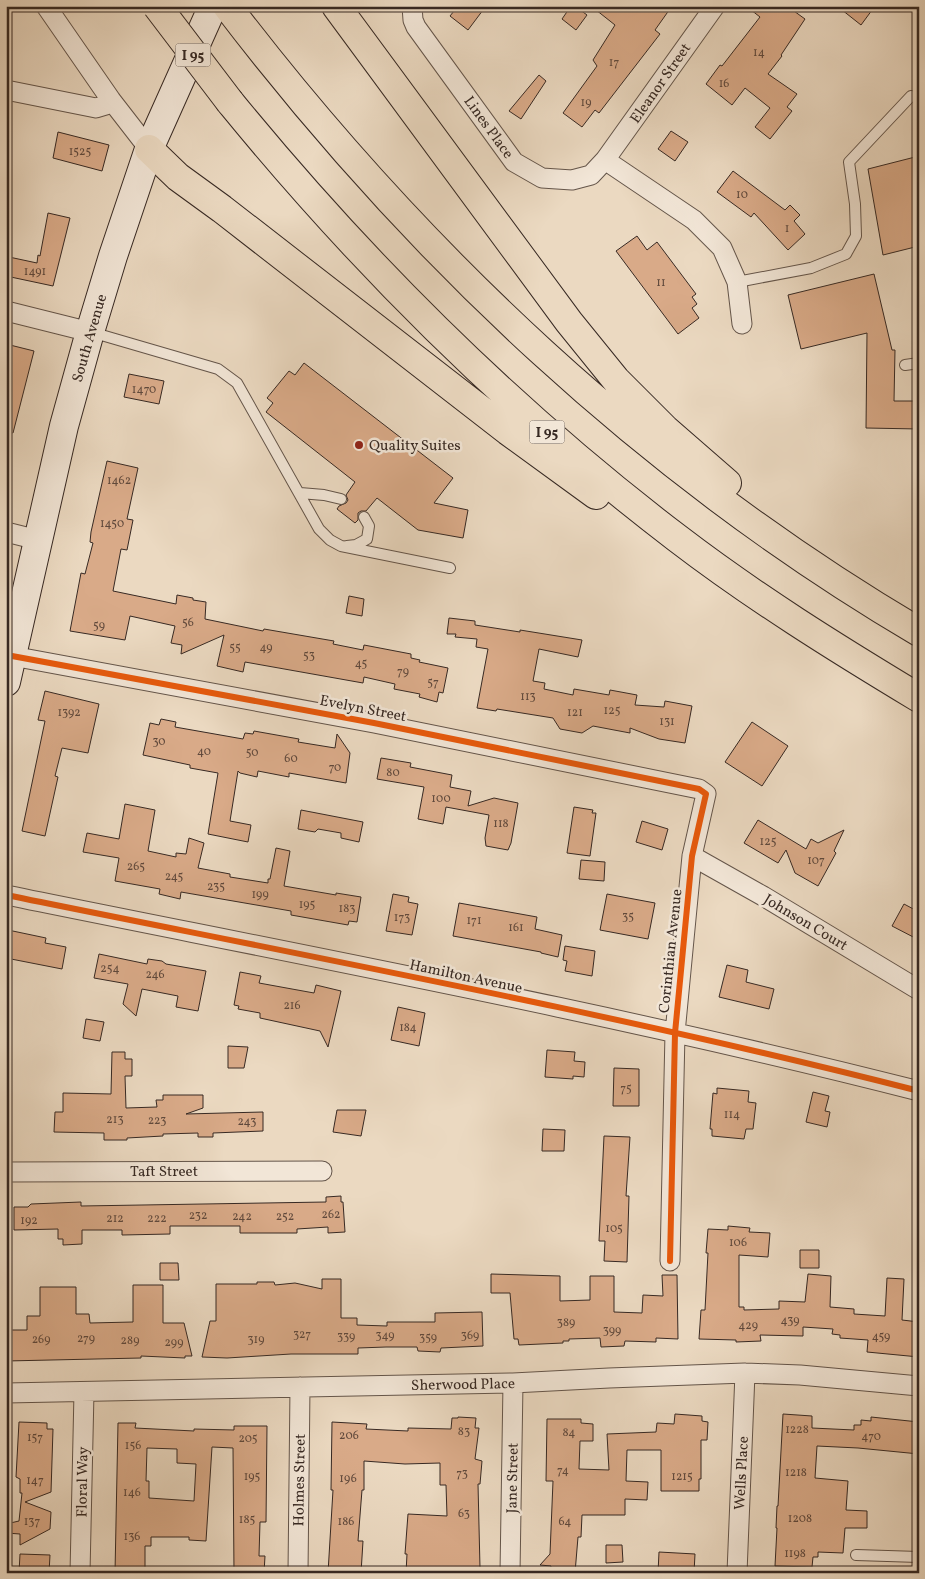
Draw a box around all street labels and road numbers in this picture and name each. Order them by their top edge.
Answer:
street label: Eleanor Street [626,39,697,128]
road number: I 95 [176,44,210,66]
street label: Lines Place [458,92,518,164]
street label: South Avenue [68,292,113,385]
road number: I 95 [530,421,564,444]
street label: Evelyn Street [318,691,408,728]
street label: Corinthian Avenue [655,888,688,1014]
street label: Johnson Court [759,890,851,957]
street label: Hamilton Avenue [407,955,524,1000]
street label: Taft Street [130,1162,198,1183]
street label: Sherwood Place [411,1374,515,1397]
street label: Holmes Street [289,1433,312,1527]
street label: Wells Place [730,1436,755,1510]
street label: Jane Street [502,1442,525,1514]
street label: Floral Way [72,1446,95,1518]

